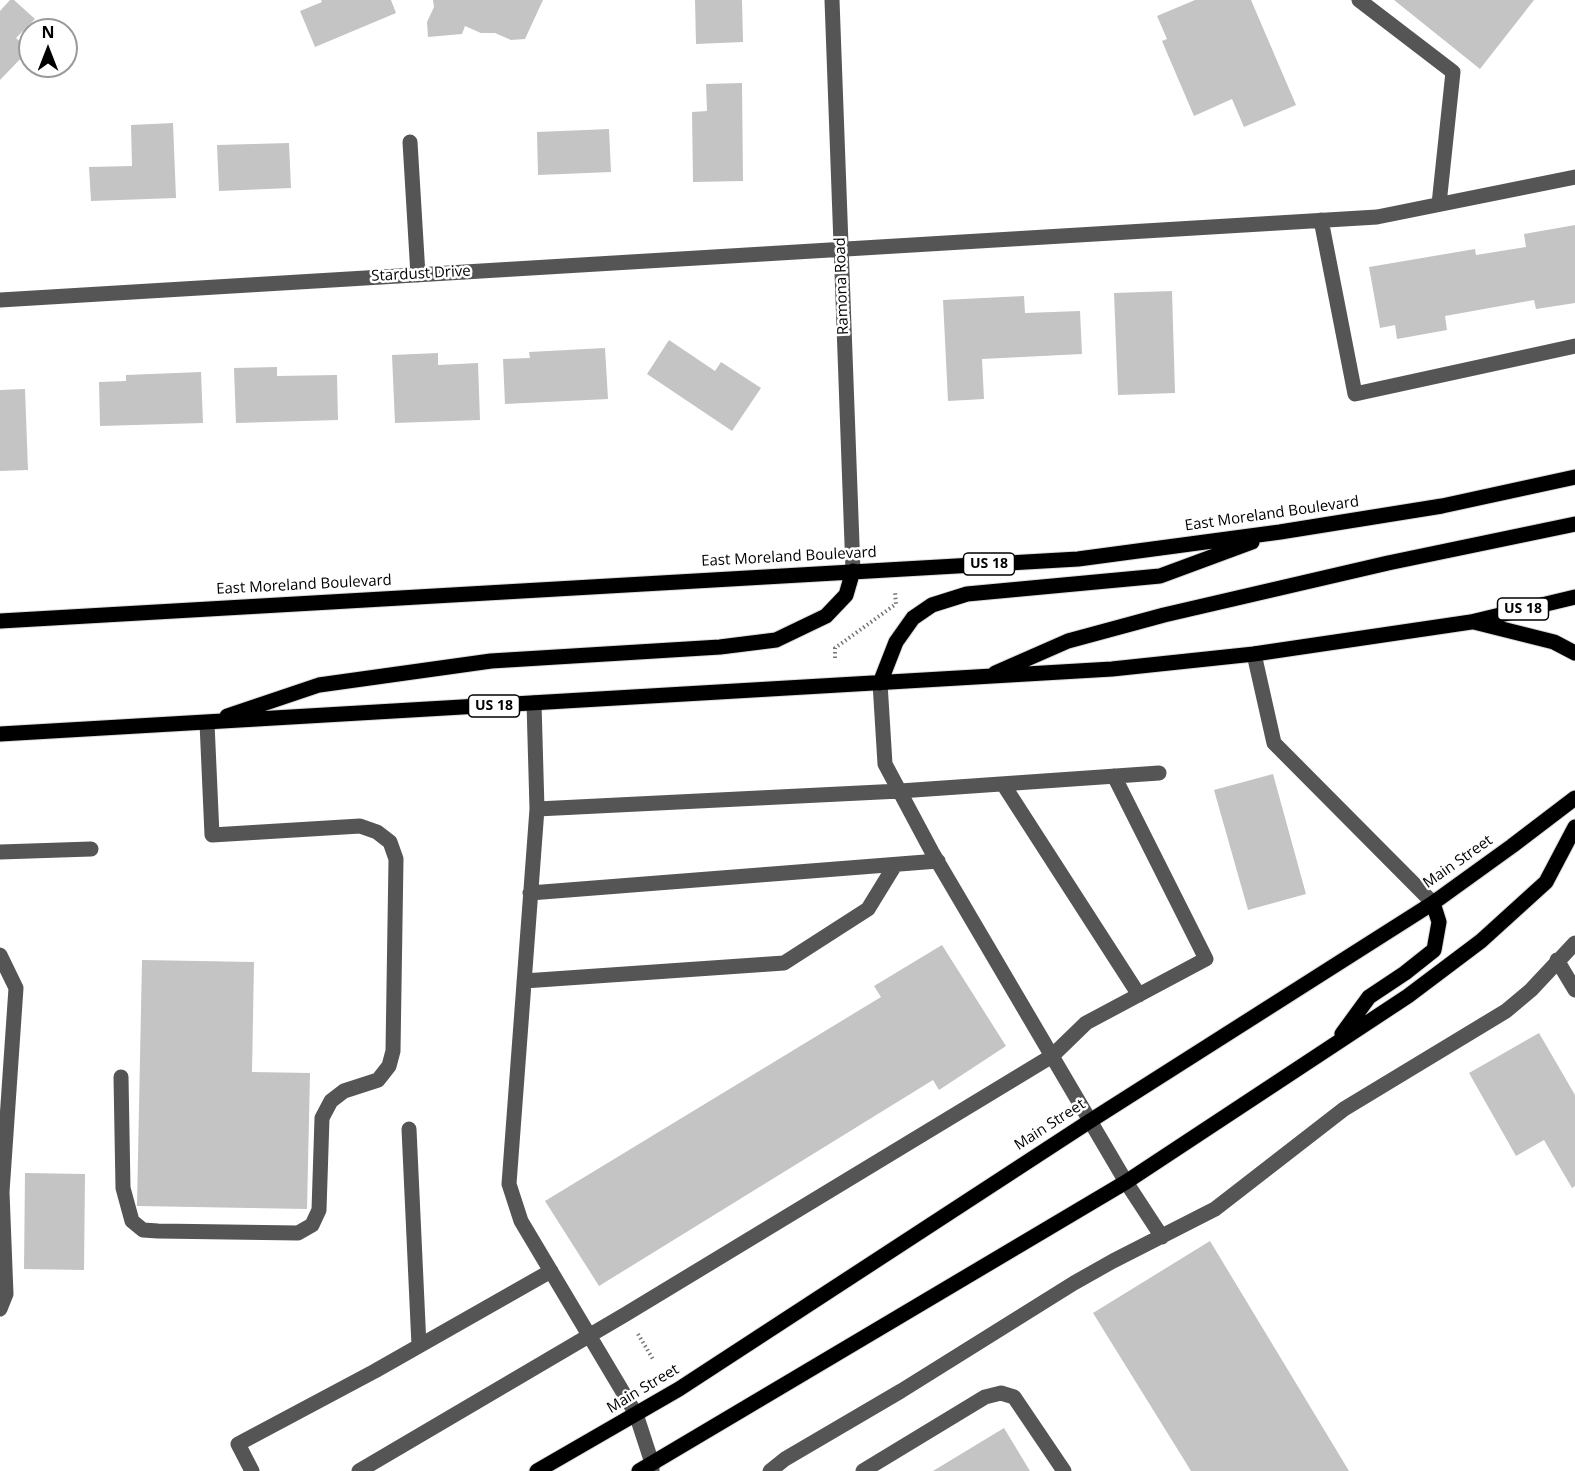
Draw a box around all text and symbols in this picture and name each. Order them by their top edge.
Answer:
north arrow [18,18,78,78]
text: N [41,21,55,43]
street label: Ramona Road [831,237,853,335]
street label: Stardust Drive [371,262,471,286]
street label: East Moreland Boulevard [1184,493,1360,535]
street label: East Moreland Boulevard [701,543,877,571]
road number: US 18 [964,553,1014,575]
street label: East Moreland Boulevard [216,571,392,599]
road number: US 18 [1498,598,1549,620]
road number: US 18 [468,695,520,717]
street label: Main Street [1420,832,1496,892]
street label: Main Street [1011,1096,1089,1154]
street label: Main Street [604,1361,682,1417]

